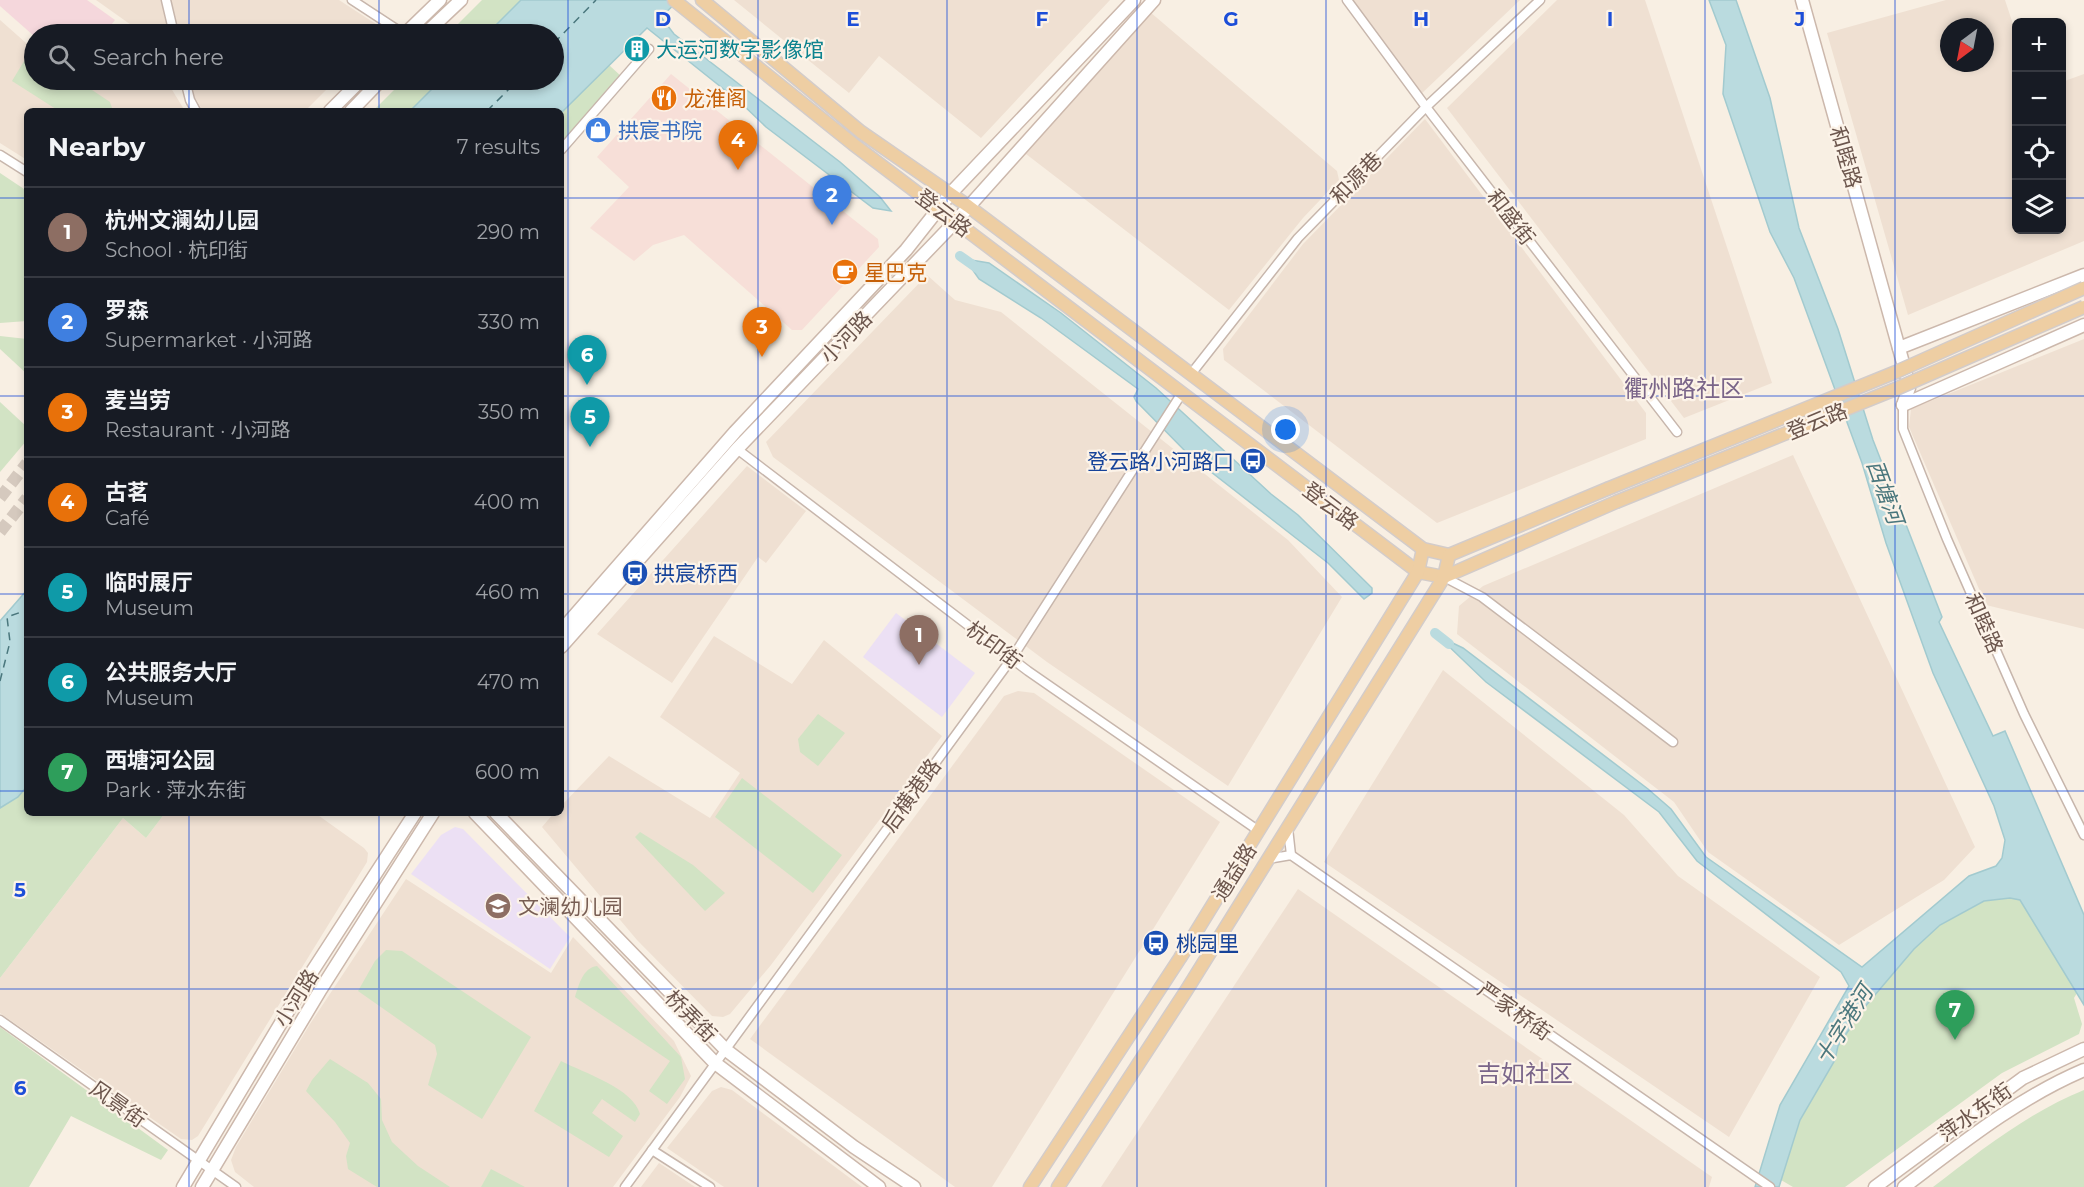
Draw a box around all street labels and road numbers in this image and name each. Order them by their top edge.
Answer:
street label: 和睦路 [1825,123,1867,191]
street label: 和源巷 [1325,147,1387,209]
street label: 登云路 [911,184,977,242]
street label: 和盛街 [1482,184,1540,250]
street label: 小河路 [815,306,877,368]
street label: 登云路 [1783,398,1851,444]
street label: 登云路 [1298,477,1364,535]
street label: 和睦路 [1960,589,2008,657]
street label: 杭印街 [961,616,1027,674]
street label: 后横港路 [876,754,946,836]
street label: 通益路 [1207,839,1261,905]
street label: 小河路 [269,965,323,1031]
street label: 严家桥街 [1473,977,1557,1045]
street label: 桥弄街 [660,985,722,1047]
street label: 风景街 [85,1076,151,1132]
street label: 萍水东街 [1933,1078,2017,1146]

